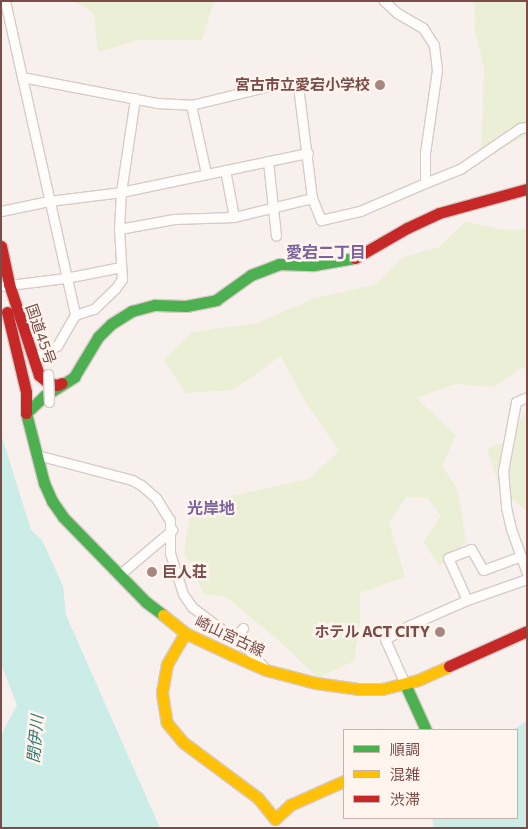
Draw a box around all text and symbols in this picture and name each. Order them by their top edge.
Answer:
place label: 宮古市立愛宕小学校 [235,76,370,94]
marker: 宮古市立愛宕小学校 [374,79,386,91]
district label: 愛宕二丁目 [286,242,366,262]
street label: 国道45号 [22,301,60,367]
district label: 光岸地 [187,498,235,518]
place label: 巨人荘 [162,563,207,581]
marker: 巨人荘 [146,566,158,578]
street label: 崎山宮古線 [192,612,268,660]
place label: ホテル ACT CITY [314,623,430,641]
marker: ホテル ACT CITY [434,626,446,638]
water label: 閉伊川 [23,714,47,764]
legend [343,729,518,819]
text: 順調 [390,740,420,758]
text: 混雑 [390,765,420,783]
text: 渋滞 [390,790,420,808]

